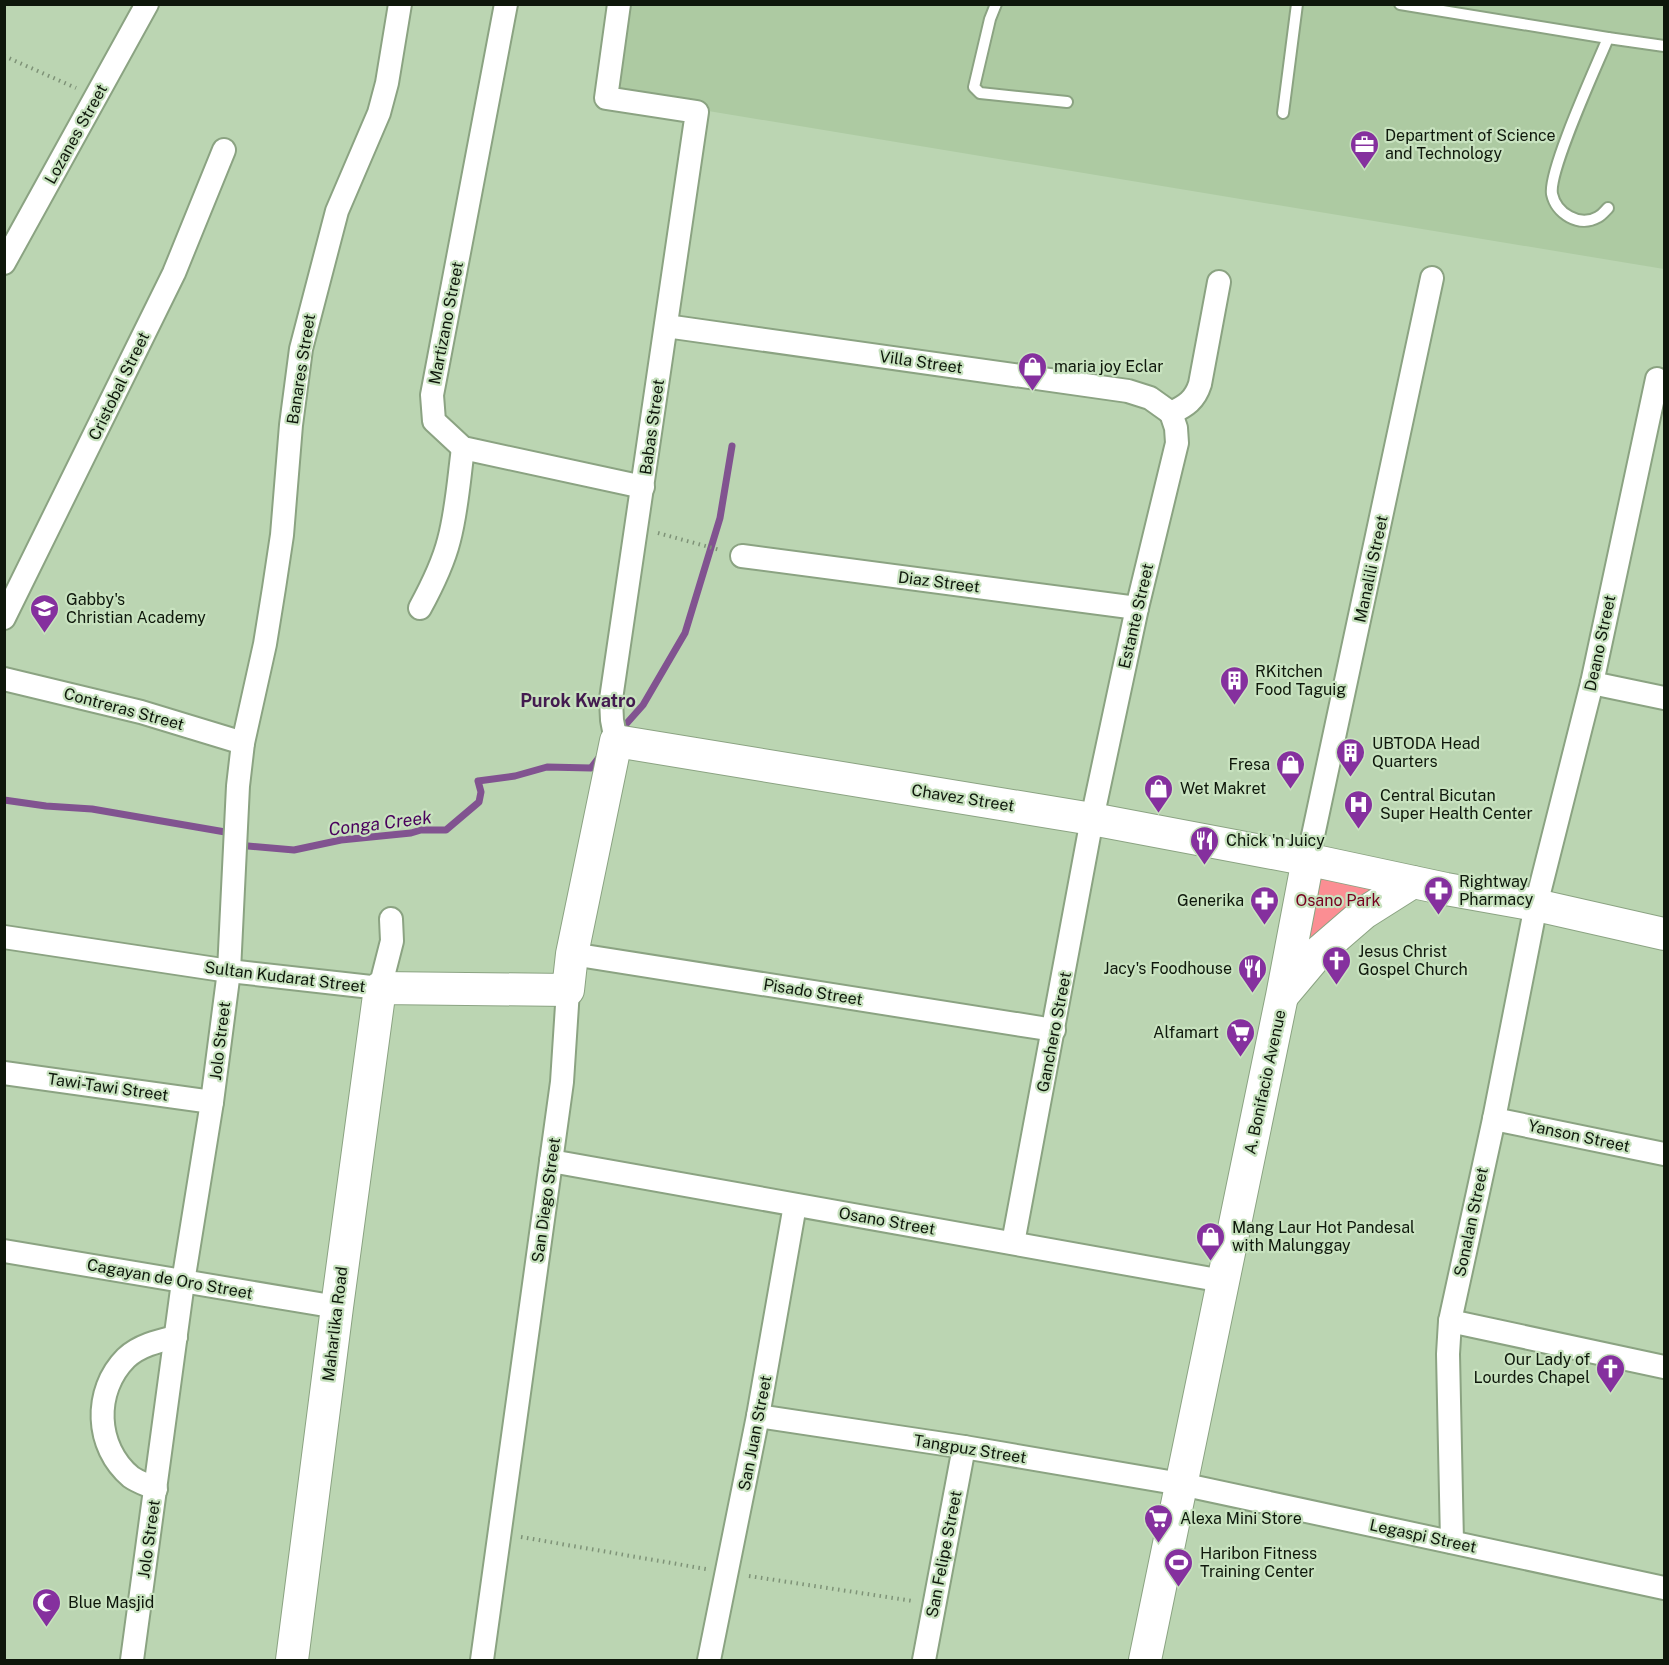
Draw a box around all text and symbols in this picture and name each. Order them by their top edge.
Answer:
street label: Lozanes Street [41,81,111,187]
place label: Department of Science and Technology [1385,126,1556,163]
office icon: Department of Science and Technology [1348,128,1380,170]
street label: Martizano Street [425,260,467,386]
street label: Banares Street [283,312,319,426]
street label: Cristobal Street [85,329,153,443]
street label: Villa Street [878,347,964,377]
shop icon: maria joy Eclar [1017,350,1049,392]
place label: maria joy Eclar [1054,357,1163,376]
street label: Babas Street [636,378,668,476]
street label: Manalili Street [1350,514,1392,624]
street label: Estante Street [1115,562,1157,670]
street label: Diaz Street [897,568,981,596]
place label: Gabby's Christian Academy [66,590,206,627]
school or university icon: Gabby's Christian Academy [29,592,61,634]
street label: Deano Street [1581,593,1619,693]
place label: RKitchen Food Taguig [1255,662,1346,699]
building icon: RKitchen Food Taguig [1218,664,1250,706]
street label: Contreras Street [62,684,186,734]
district label: Purok Kwatro [520,690,636,711]
place label: UBTODA Head Quarters [1372,734,1480,771]
building icon: UBTODA Head Quarters [1335,736,1367,778]
shop icon: Fresa [1275,748,1307,790]
place label: Fresa [1228,755,1270,774]
shop icon: Wet Makret [1143,772,1175,814]
place label: Wet Makret [1180,779,1266,798]
street label: Chavez Street [910,780,1016,816]
place label: Central Bicutan Super Health Center [1380,786,1533,823]
hospital icon: Central Bicutan Super Health Center [1343,788,1375,830]
water label: Conga Creek [327,806,433,840]
restaurant icon: Chick 'n Juicy [1189,824,1221,866]
place label: Chick 'n Juicy [1226,831,1325,850]
place label: Rightway Pharmacy [1459,872,1534,909]
pharmacy icon: Rightway Pharmacy [1422,874,1454,916]
pharmacy icon: Generika [1249,884,1281,926]
place label: Generika [1177,891,1244,910]
park label: Osano Park [1296,891,1380,910]
place label: Jesus Christ Gospel Church [1358,942,1468,979]
church icon: Jesus Christ Gospel Church [1321,944,1353,986]
restaurant icon: Jacy's Foodhouse [1237,952,1269,994]
street label: Sultan Kudarat Street [203,958,367,996]
place label: Jacy's Foodhouse [1103,959,1232,978]
street label: Ganchero Street [1033,970,1075,1094]
street label: Pisado Street [762,975,864,1009]
street label: Jolo Street [206,1000,234,1082]
street label: A. Bonifacio Avenue [1240,1008,1290,1156]
supermarket icon: Alfamart [1224,1016,1256,1058]
place label: Alfamart [1153,1023,1219,1042]
street label: Tawi-Tawi Street [46,1069,170,1105]
street label: Yanson Street [1526,1116,1632,1156]
street label: San Diego Street [528,1136,564,1264]
street label: Sonalan Street [1450,1166,1492,1278]
street label: Osano Street [837,1203,937,1239]
place label: Mang Laur Hot Pandesal with Malunggay [1232,1218,1415,1255]
shop icon: Mang Laur Hot Pandesal with Malunggay [1195,1220,1227,1262]
street label: Cagayan de Oro Street [86,1255,254,1303]
street label: Maharlika Road [319,1266,351,1382]
place label: Our Lady of Lourdes Chapel [1474,1350,1590,1387]
church icon: Our Lady of Lourdes Chapel [1595,1352,1627,1394]
street label: San Juan Street [735,1374,775,1492]
street label: Tangpuz Street [912,1431,1028,1467]
street label: San Felipe Street [922,1489,966,1619]
street label: Jolo Street [134,1498,164,1580]
supermarket icon: Alexa Mini Store [1143,1502,1175,1544]
place label: Alexa Mini Store [1180,1509,1302,1528]
street label: Legaspi Street [1368,1515,1478,1557]
place label: Haribon Fitness Training Center [1200,1544,1317,1581]
sports icon: Haribon Fitness Training Center [1163,1546,1195,1588]
mosque icon: Blue Masjid [31,1586,63,1628]
place label: Blue Masjid [68,1593,154,1612]

